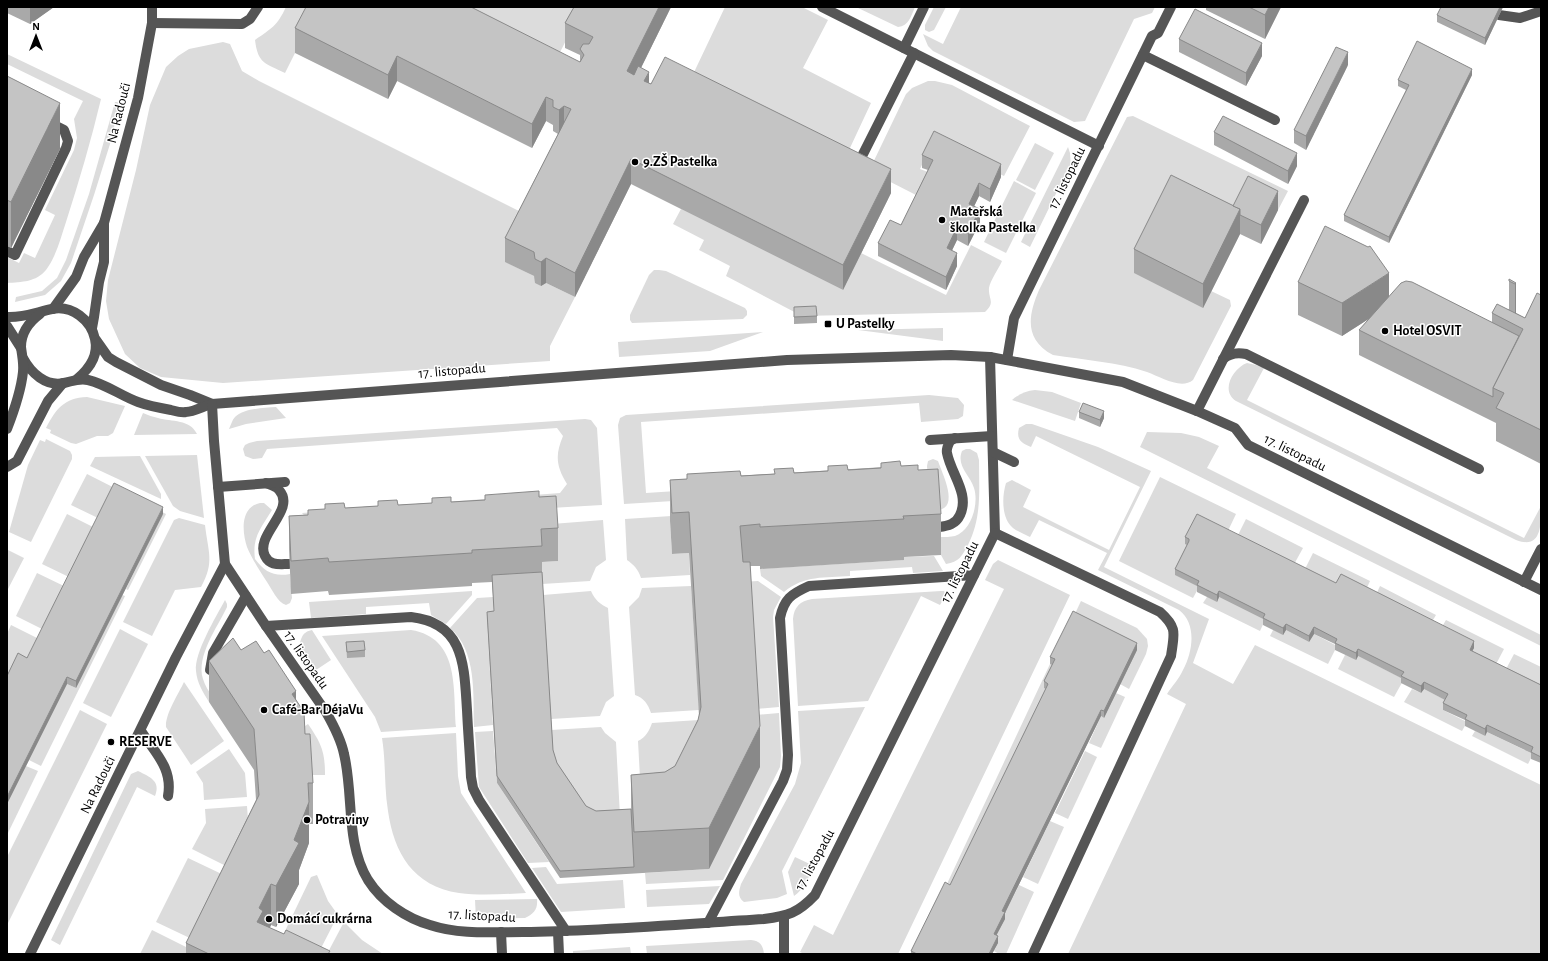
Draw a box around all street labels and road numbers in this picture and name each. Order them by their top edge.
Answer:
street label: Na Radouči [105,81,133,145]
street label: 17. listopadu [1046,145,1088,211]
street label: 17. listopadu [418,361,486,381]
street label: 17. listopadu [1262,432,1328,474]
street label: 17. listopadu [938,539,982,605]
street label: 17. listopadu [281,628,331,692]
street label: Na Radouči [78,754,118,816]
street label: 17. listopadu [793,827,837,893]
street label: 17. listopadu [448,907,516,925]

